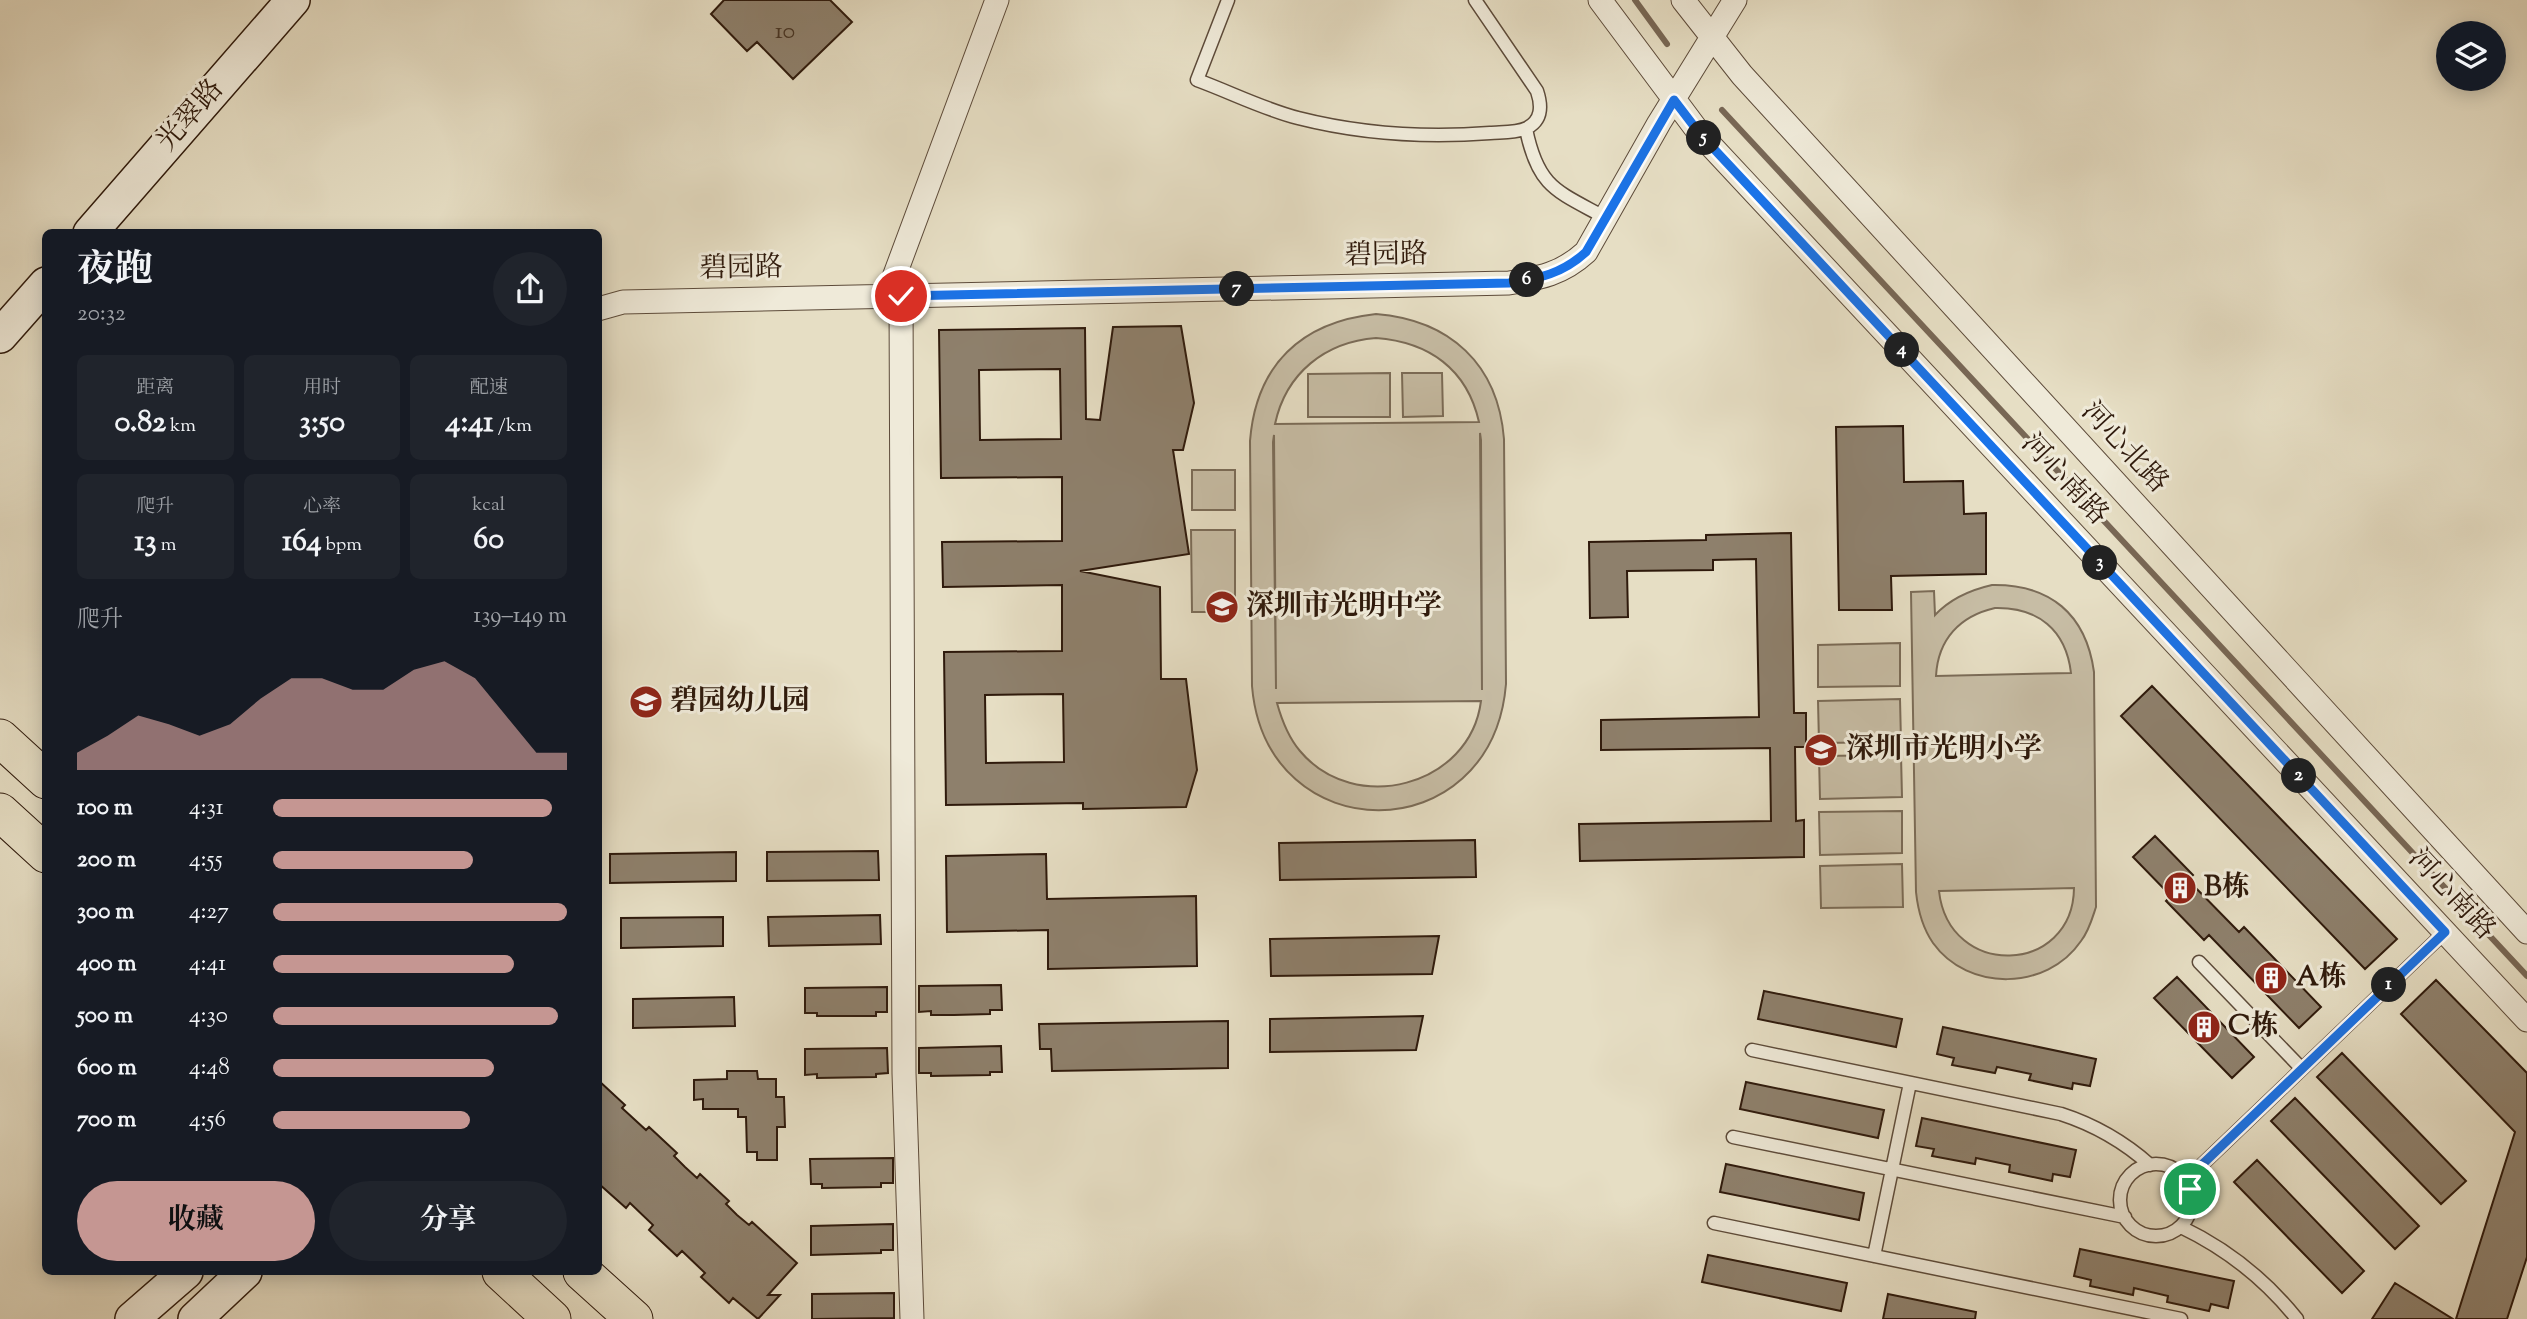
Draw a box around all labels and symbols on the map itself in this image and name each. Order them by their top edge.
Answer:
house number: 10 [775,15,795,49]
street label: 光翠路 [148,71,234,161]
pin: 5 [1686,120,1722,156]
street label: 碧园路 [1344,235,1428,277]
street label: 碧园路 [699,248,783,290]
pin: 6 [1510,262,1544,298]
pin [871,266,931,326]
pin: 7 [1220,272,1254,306]
pin: 4 [1884,332,1920,368]
street label: 河心北路 [2071,393,2177,503]
street label: 河心南路 [2011,425,2117,535]
pin: 3 [2082,546,2118,580]
place label: 深圳市光明中学 [1246,587,1442,627]
school or university icon: 深圳市光明中学 [1203,588,1241,626]
place label: 碧园幼儿园 [670,682,810,722]
school or university icon: 碧园幼儿园 [627,683,665,721]
place label: 深圳市光明小学 [1846,730,2042,770]
school or university icon: 深圳市光明小学 [1802,731,1840,769]
pin: 2 [2282,758,2316,794]
street label: 河心南路 [2398,840,2504,950]
place label: B栋 [2204,868,2250,908]
building icon: B栋 [2161,869,2199,907]
place label: A栋 [2296,958,2347,998]
building icon: A栋 [2252,959,2290,997]
pin: 1 [2372,968,2406,1002]
place label: C栋 [2228,1007,2279,1047]
building icon: C栋 [2185,1008,2223,1046]
pin [2160,1159,2220,1219]

